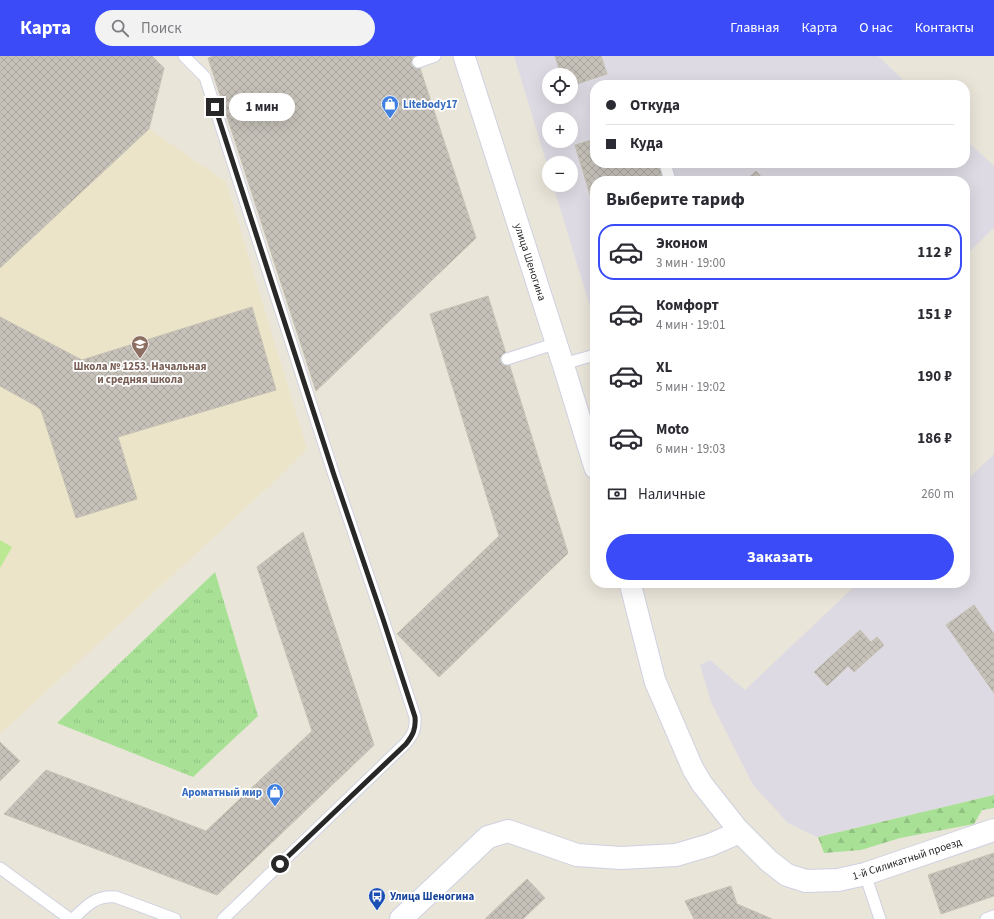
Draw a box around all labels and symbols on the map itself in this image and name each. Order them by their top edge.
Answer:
callout: 1 мин [229,93,295,121]
shop icon: Litebody17 [380,94,400,119]
place label: Litebody17 [403,97,458,112]
route end [206,98,224,116]
street label: улица Шеногина [510,221,550,303]
school or university icon: Школа № 1253. Начальная и средняя школа [130,334,150,359]
place label: Школа № 1253. Начальная и средняя школа [74,359,207,387]
shop icon: Ароматный мир [265,782,285,807]
place label: Ароматный мир [181,785,262,800]
street label: 1-й Силикатный проезд [850,834,964,884]
route start [271,855,289,873]
bus stop icon: Улица Шеногина [367,886,387,911]
place label: Улица Шеногина [390,889,474,904]

